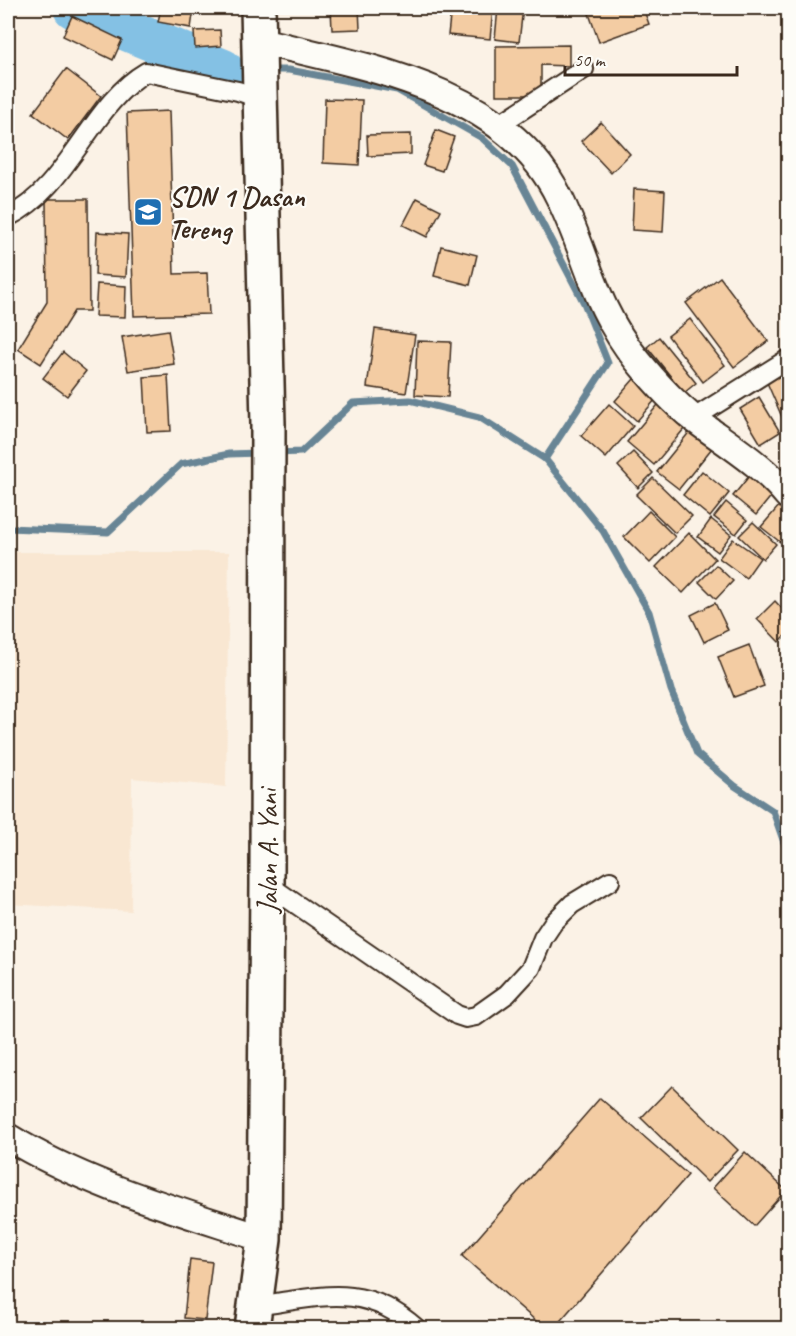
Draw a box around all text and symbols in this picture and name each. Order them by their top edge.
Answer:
scale bar [565,39,738,77]
text: 50 m [574,49,607,71]
place label: SDN 1 Dasan Tereng [169,179,306,246]
school or university icon: SDN 1 Dasan Tereng [132,196,164,228]
street label: Jalan A. Yani [250,785,285,915]

